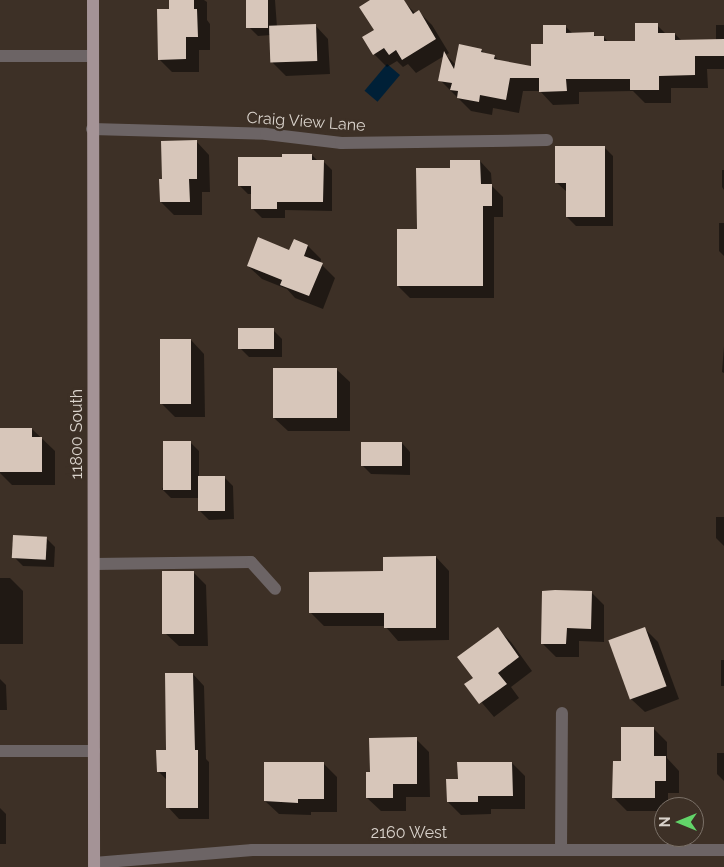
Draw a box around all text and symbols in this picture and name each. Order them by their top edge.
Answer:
street label: Craig View Lane [245,108,367,136]
street label: 11800 South [67,389,87,479]
north arrow [654,797,704,847]
text: N [657,817,673,827]
street label: 2160 West [371,823,447,843]

